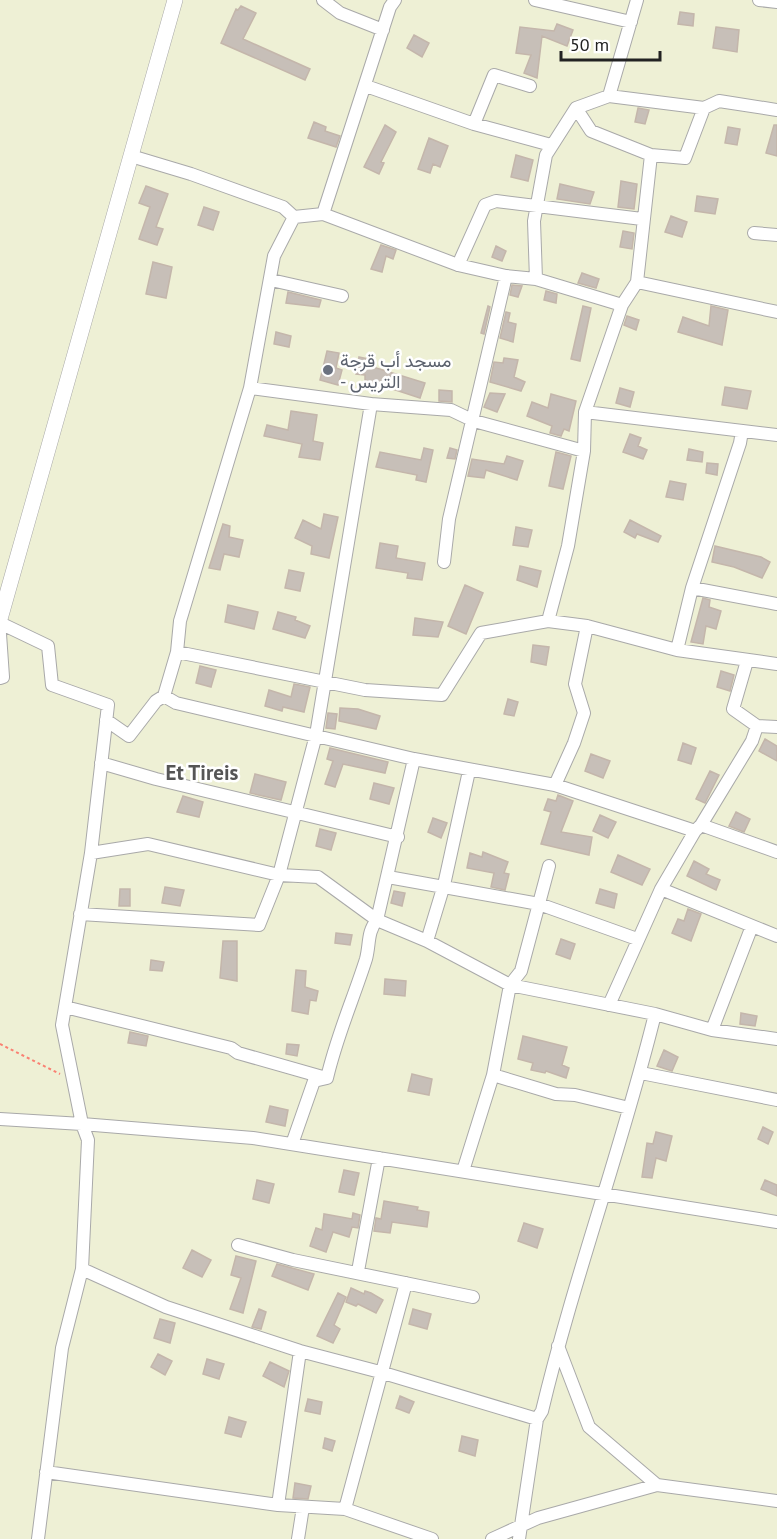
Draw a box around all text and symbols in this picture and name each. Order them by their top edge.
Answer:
scale bar [561,24,660,62]
text: 50 m [570,33,609,56]
place label: مسجد أب قرجة - التريس [340,349,451,393]
marker: مسجد أب قرجة - التريس [321,363,335,377]
district label: Et Tireis [166,759,239,786]

